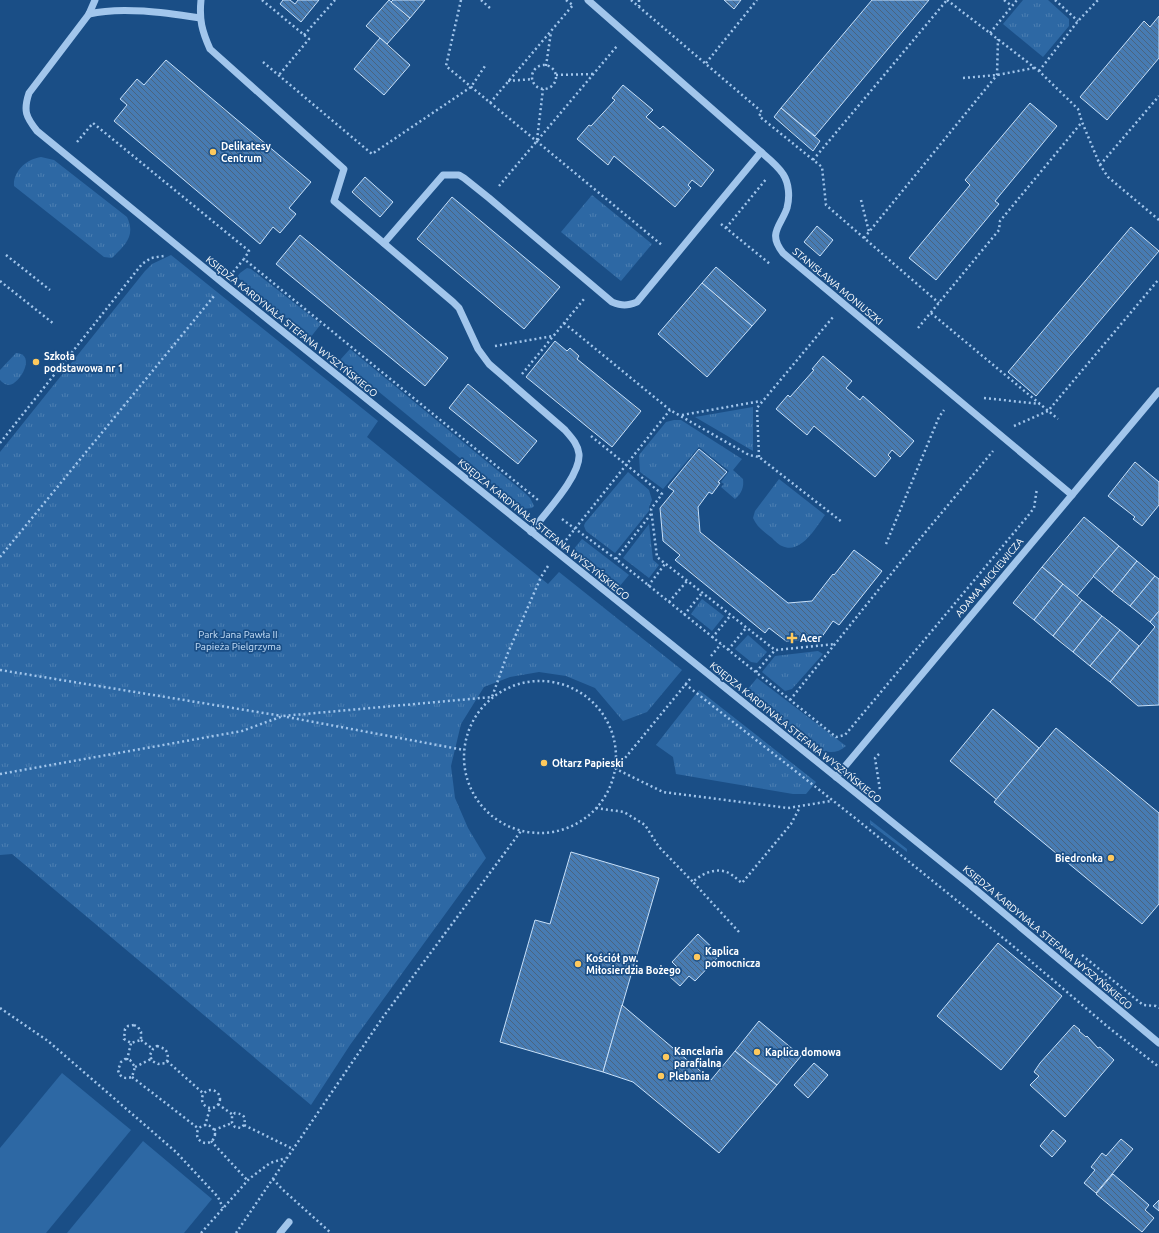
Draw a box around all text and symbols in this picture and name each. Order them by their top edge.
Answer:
place label: Delikatesy Centrum [221,141,271,164]
marker: Delikatesy Centrum [208,147,218,157]
street label: STANISŁAWA MONIUSZKI [790,246,885,327]
street label: KSIĘDZA KARDYNAŁA STEFANA WYSZYŃSKIEGO [204,253,380,399]
place label: Szkoła podstawowa nr 1 [44,351,123,374]
marker: Szkoła podstawowa nr 1 [31,357,41,367]
street label: KSIĘDZA KARDYNAŁA STEFANA WYSZYŃSKIEGO [456,456,632,602]
street label: ADAMA MICKIEWICZA [953,535,1026,619]
park label: Park Jana Pawła II Papieża Pielgrzyma [195,629,281,652]
marker: Acer [787,633,797,643]
place label: Acer [800,633,822,644]
street label: KSIĘDZA KARDYNAŁA STEFANA WYSZYŃSKIEGO [708,659,884,805]
marker: Ołtarz Papieski [539,758,549,768]
place label: Ołtarz Papieski [552,758,624,769]
place label: Biedronka [1055,853,1103,864]
marker: Biedronka [1106,853,1116,863]
street label: KSIĘDZA KARDYNAŁA STEFANA WYSZYŃSKIEGO [961,862,1135,1012]
place label: Kaplica pomocnicza [705,946,760,969]
marker: Kaplica pomocnicza [692,952,702,962]
place label: Kościół pw. Miłosierdzia Bożego [586,953,681,976]
marker: Kościół pw. Miłosierdzia Bożego [573,959,583,969]
place label: Kancelaria parafialna [674,1046,723,1069]
marker: Kaplica domowa [752,1047,762,1057]
place label: Kaplica domowa [765,1047,841,1058]
marker: Kancelaria parafialna [661,1052,671,1062]
marker: Plebania [656,1071,666,1081]
place label: Plebania [669,1071,710,1082]

